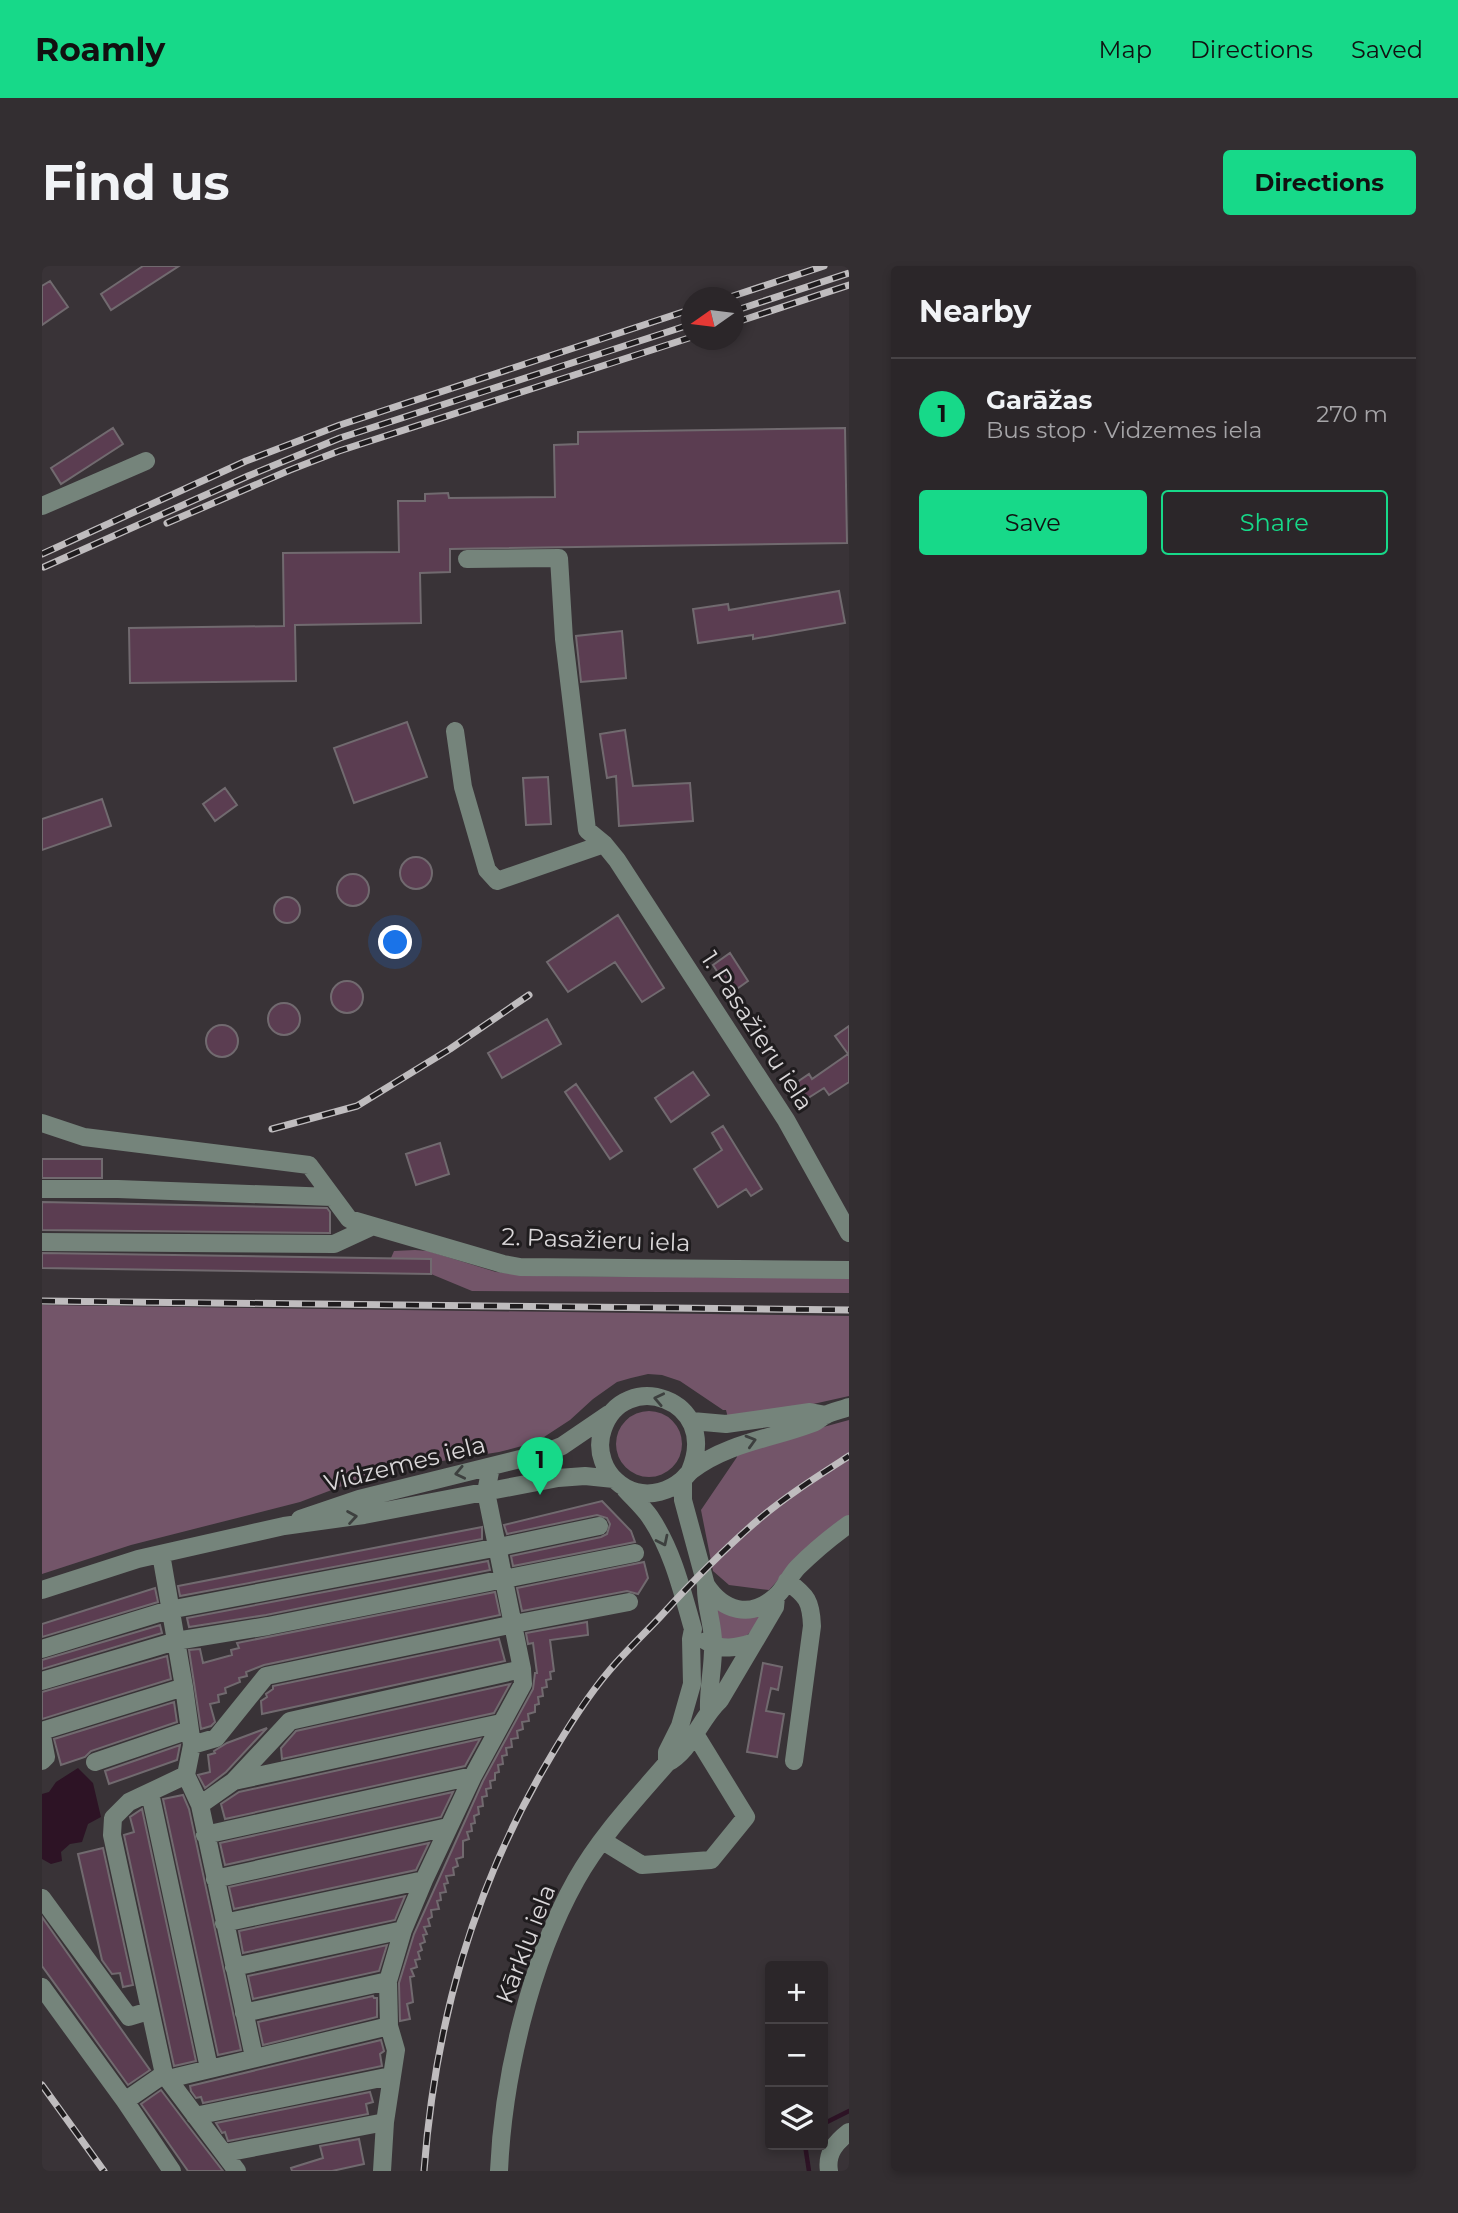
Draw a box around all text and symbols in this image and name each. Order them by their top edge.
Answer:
text: Roamly [35,29,165,69]
text: Map [1099,35,1152,64]
text: Directions [1190,35,1313,64]
text: Saved [1351,35,1423,64]
button: Directions [1223,150,1416,215]
text: Find us [42,153,230,212]
north arrow [681,287,744,350]
text: Nearby [919,293,1031,330]
text: Garāžas [986,384,1092,416]
text: 1 [937,400,947,428]
text: 270 m [1316,400,1388,428]
text: Bus stop · Vidzemes iela [986,416,1262,444]
button: Save [919,490,1147,555]
button: Share [1161,490,1388,555]
your location [378,925,412,959]
street label: 1. Pasažieru iela [695,946,820,1116]
street label: 2. Pasažieru iela [501,1222,691,1257]
one-way arrow [654,1392,666,1407]
street label: Vidzemes iela [321,1429,489,1498]
one-way arrow [745,1435,757,1449]
pin: 1 [517,1437,563,1495]
one-way arrow [454,1465,466,1480]
one-way arrow [346,1510,358,1525]
one-way arrow [655,1534,669,1546]
street label: Kārklu iela [490,1880,561,2007]
map controls [765,1961,828,2150]
button: + [765,1961,828,2024]
button: − [765,2024,828,2087]
button: layers [765,2087,828,2150]

